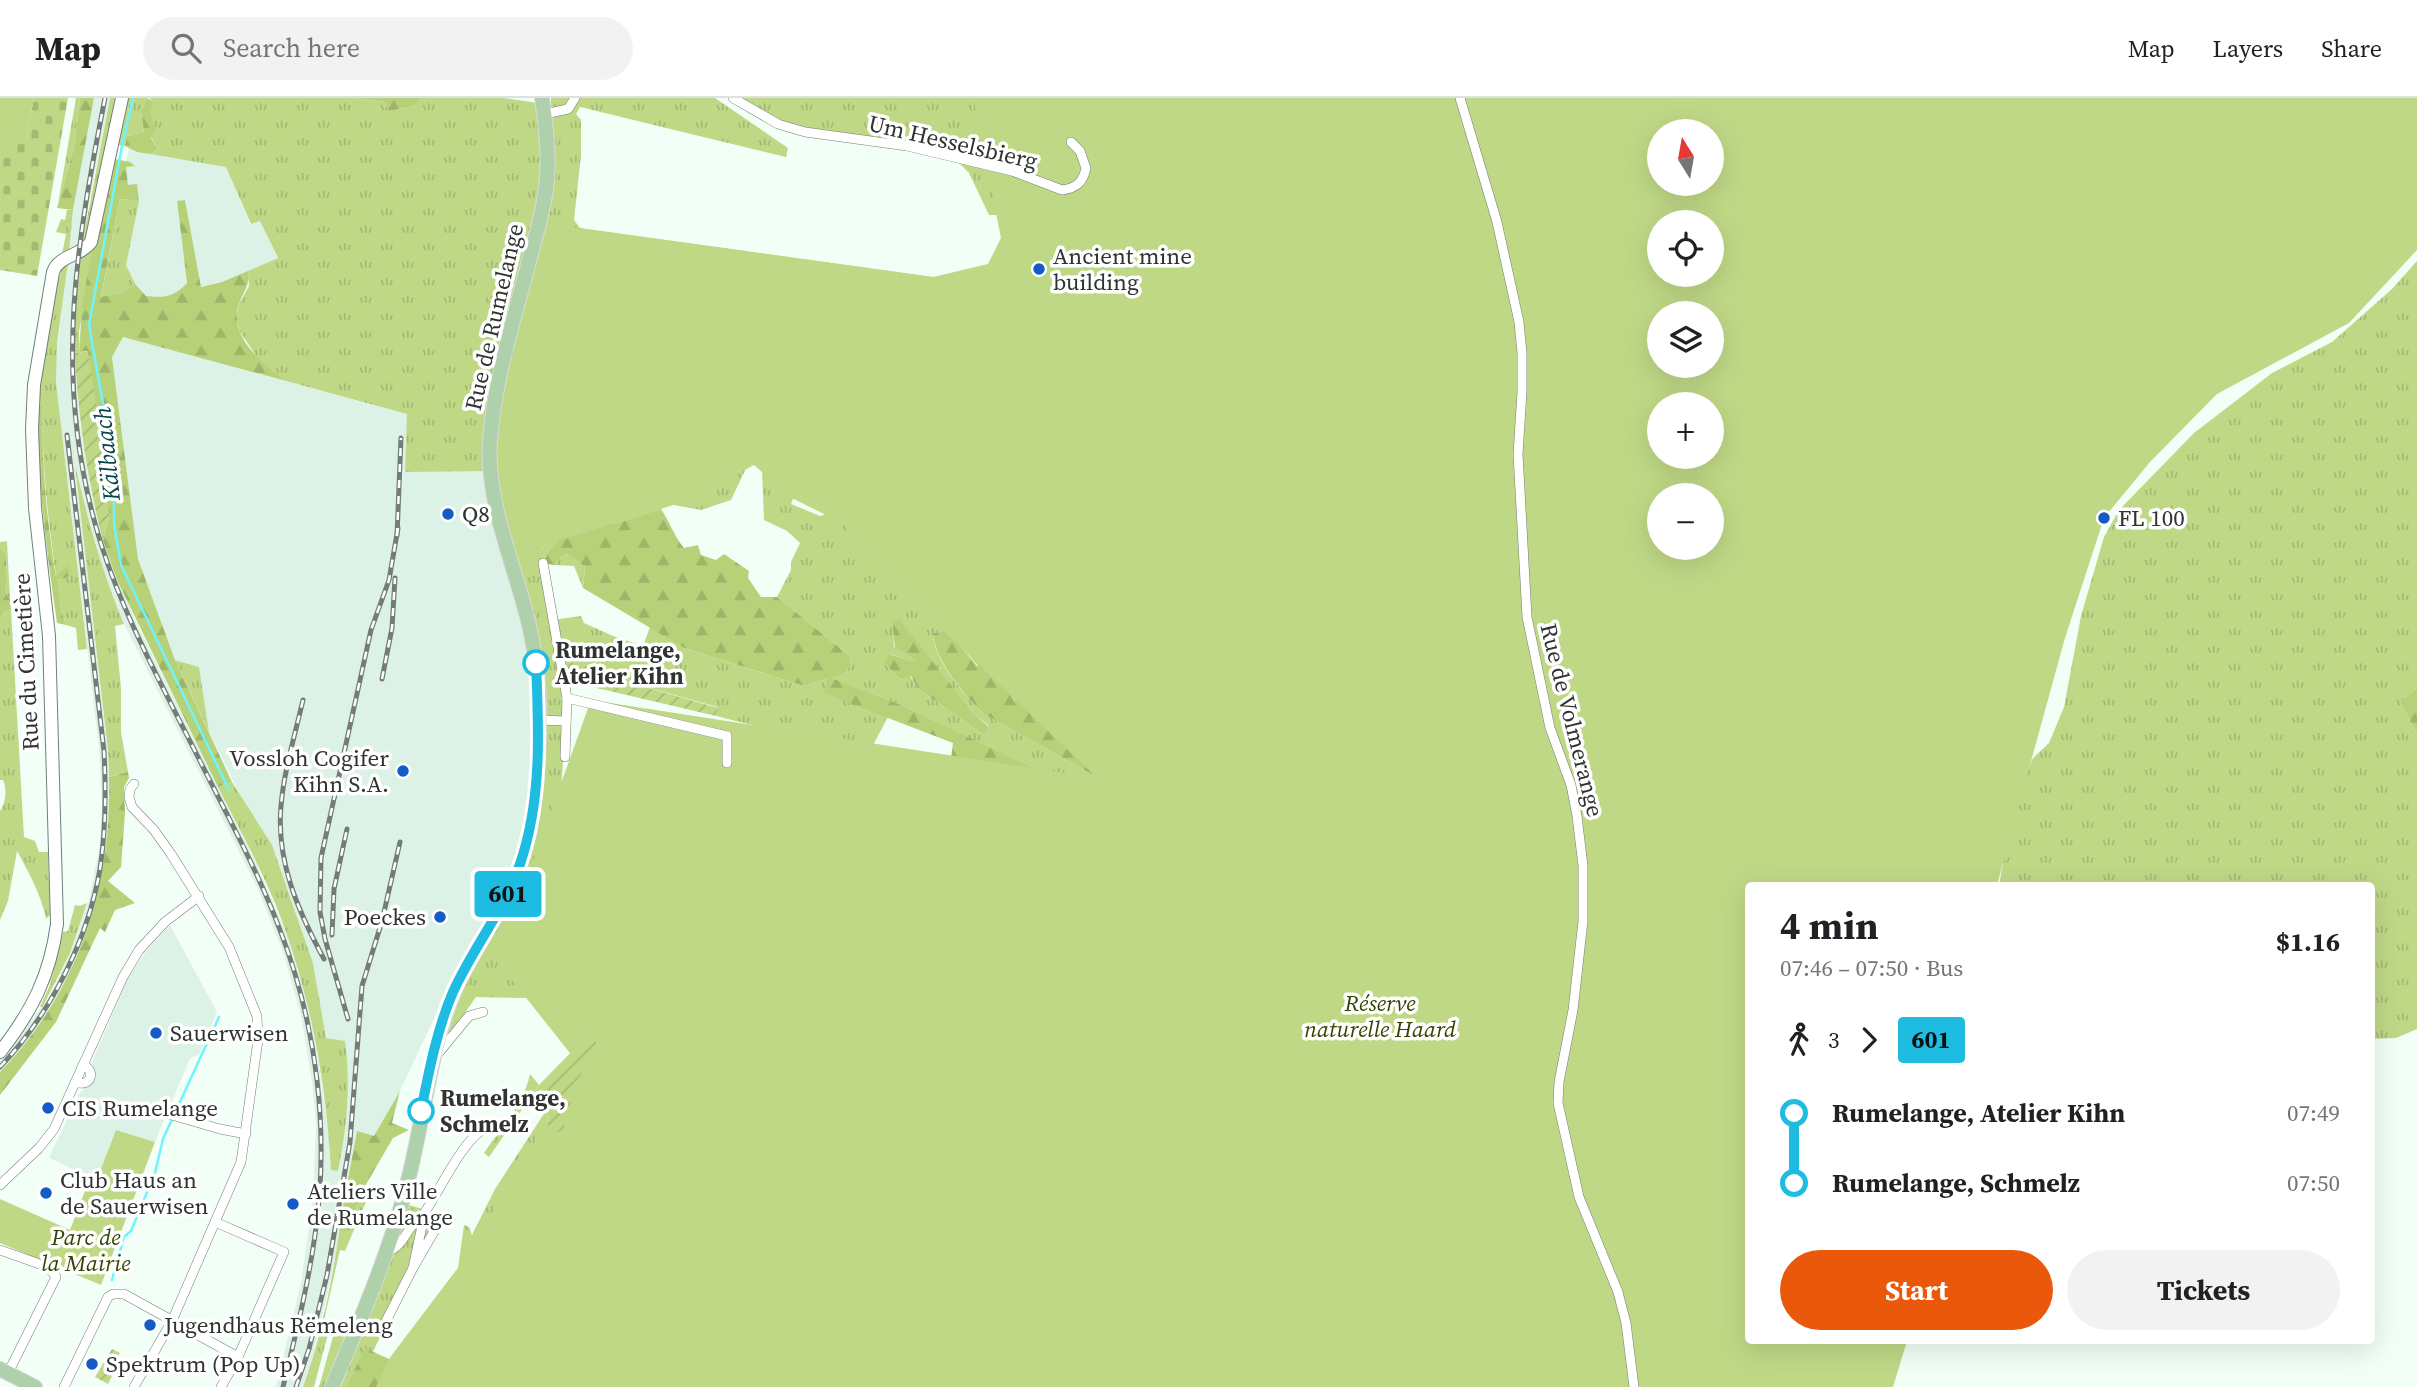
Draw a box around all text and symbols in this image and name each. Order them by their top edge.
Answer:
search box [143,17,633,80]
text: Map [35,26,101,71]
icon: search [167,29,205,67]
text: Search here [223,30,360,66]
text: Map [2128,32,2175,65]
text: Layers [2213,32,2283,65]
text: Share [2321,32,2382,65]
street label: Um Hesselsbierg [865,107,1041,177]
north arrow [1647,119,1724,196]
map controls [1647,119,1724,560]
button: locate [1647,210,1724,287]
street label: Rue de Rumelange [457,220,531,414]
place label: Ancient mine building [1053,240,1192,298]
marker: Ancient mine building [1031,261,1047,277]
button: layers [1647,301,1724,378]
button: + [1647,392,1724,469]
water label: Kälbaach [85,406,128,504]
button: − [1647,483,1724,560]
place label: Q8 [462,498,490,530]
place label: FL 100 [2118,502,2185,534]
marker: Q8 [440,506,456,522]
marker: FL 100 [2096,510,2112,526]
street label: Rue du Cimetière [5,572,47,752]
street label: Rue de Volmerange [1532,620,1612,820]
place label: Rumelange, Atelier Kihn [555,634,684,692]
marker: Rumelange, Atelier Kihn [523,650,549,676]
place label: Vossloh Cogifer Kihn S.A. [229,742,389,800]
marker: Vossloh Cogifer Kihn S.A. [395,763,411,779]
line badge: 601 [468,871,548,917]
text: 601 [488,877,528,910]
text: 4 min [1780,900,1879,952]
place label: Poeckes [344,901,426,933]
marker: Poeckes [432,909,448,925]
text: $1.16 [2276,924,2340,960]
text: 07:46 – 07:50 · Bus [1780,952,1963,984]
park label: Réserve naturelle Haard [1304,987,1456,1045]
place label: Sauerwisen [170,1017,288,1049]
icon: walk [1780,1021,1818,1059]
icon: forward [1850,1021,1888,1059]
text: 601 [1912,1023,1951,1056]
text: 3 [1828,1024,1840,1056]
marker: Sauerwisen [148,1025,164,1041]
place label: Rumelange, Schmelz [440,1082,566,1140]
place label: CIS Rumelange [62,1092,218,1124]
text: Rumelange, Atelier Kihn [1832,1095,2125,1131]
text: 07:49 [2287,1097,2340,1129]
marker: Rumelange, Schmelz [408,1098,434,1124]
marker: CIS Rumelange [40,1100,56,1116]
place label: Club Haus an de Sauerwisen [60,1164,209,1222]
text: Rumelange, Schmelz [1832,1165,2080,1201]
text: 07:50 [2287,1167,2340,1199]
place label: Ateliers Ville de Rumelange [307,1175,453,1233]
marker: Club Haus an de Sauerwisen [38,1185,54,1201]
marker: Ateliers Ville de Rumelange [285,1196,301,1212]
park label: Parc de la Mairie [41,1221,131,1279]
button: Start [1780,1250,2053,1330]
button: Tickets [2067,1250,2340,1330]
place label: Jugendhaus Rëmeleng [163,1309,393,1341]
marker: Jugendhaus Rëmeleng [142,1317,158,1333]
place label: Spektrum (Pop Up) [106,1348,301,1380]
marker: Spektrum (Pop Up) [84,1356,100,1372]

